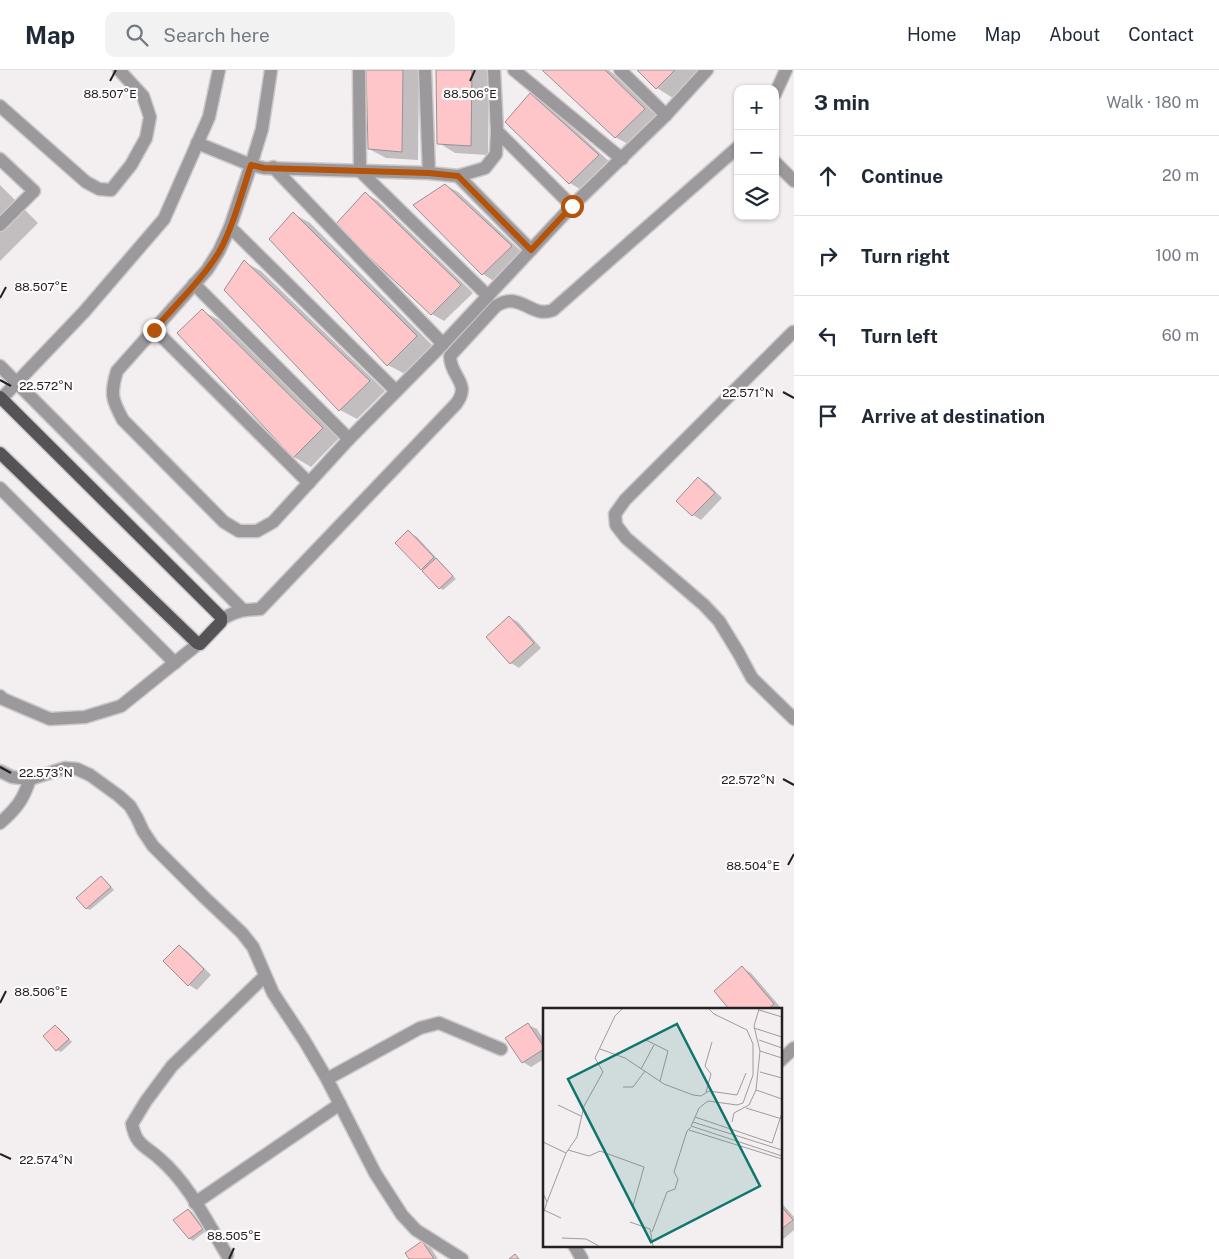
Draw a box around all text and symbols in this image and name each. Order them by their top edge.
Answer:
search box [105,12,455,57]
text: Map [25,21,75,49]
icon: search [123,21,151,49]
text: Search here [163,24,270,46]
text: Home [907,24,957,45]
text: Map [985,24,1021,45]
text: About [1049,24,1100,45]
text: Contact [1128,24,1194,45]
map controls [734,85,779,220]
button: + [734,85,779,130]
text: 88.507°E [83,87,137,101]
text: 88.506°E [443,87,497,101]
text: 3 min [814,90,870,115]
text: Walk · 180 m [1106,93,1199,112]
button: − [734,130,779,175]
icon: ahead [814,162,842,190]
text: Continue [861,165,943,187]
text: 20 m [1162,166,1199,185]
button: layers [734,175,779,220]
route start [561,195,584,218]
icon: right [814,242,842,270]
text: Turn right [861,245,950,267]
text: 100 m [1155,246,1199,265]
text: 88.507°E [14,280,68,294]
route end [143,319,166,342]
icon: left [814,322,842,350]
text: Turn left [861,325,938,347]
text: 60 m [1162,326,1199,345]
text: 22.572°N [19,379,73,393]
text: 22.571°N [722,386,774,400]
icon: arrive [814,402,842,430]
text: Arrive at destination [861,405,1045,427]
text: 22.573°N [19,766,73,780]
text: 22.572°N [721,773,775,787]
text: 88.504°E [726,859,780,873]
text: 88.506°E [14,985,68,999]
inset map [543,1008,782,1246]
text: 22.574°N [19,1153,73,1167]
text: 88.505°E [207,1229,261,1243]

